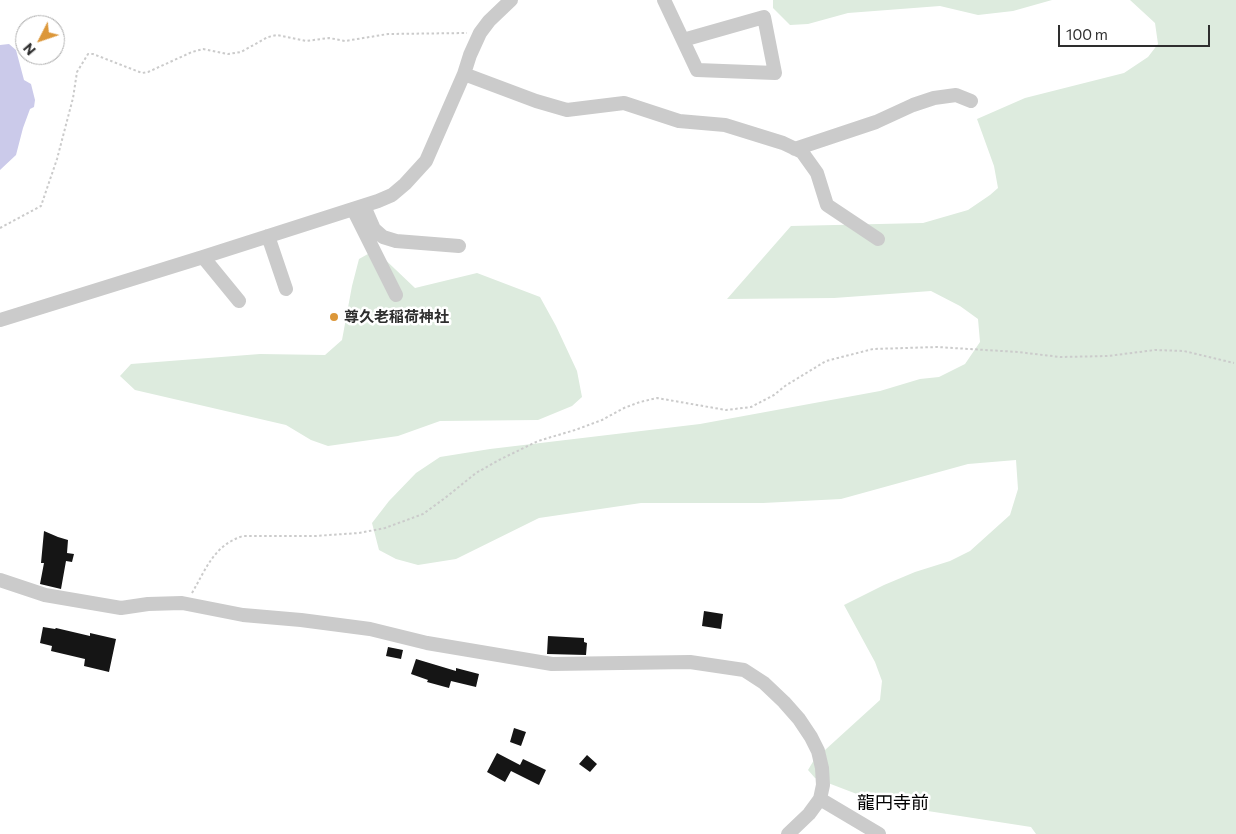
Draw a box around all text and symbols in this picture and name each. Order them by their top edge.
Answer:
north arrow [15,15,65,65]
scale bar [1061,15,1214,47]
text: 100 m [1066,25,1108,43]
text: N [19,40,39,59]
place label: 尊久老稲荷神社 [344,308,449,326]
marker: 尊久老稲荷神社 [328,311,340,323]
district label: 龍円寺前 [857,792,929,814]

